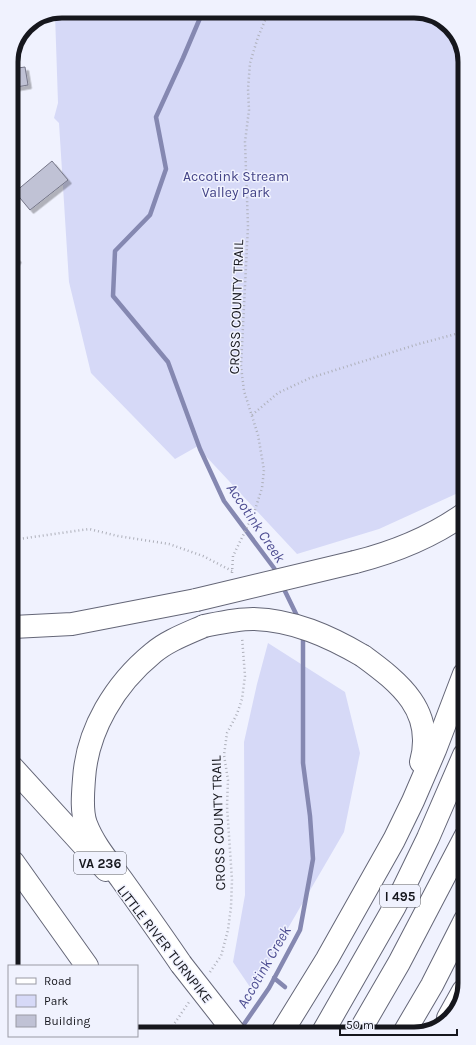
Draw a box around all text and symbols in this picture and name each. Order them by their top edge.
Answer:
park label: Accotink Stream Valley Park [183,168,289,201]
street label: CROSS COUNTY TRAIL [226,239,247,375]
water label: Accotink Creek [223,480,289,566]
street label: CROSS COUNTY TRAIL [208,755,229,891]
road number: VA 236 [74,852,126,874]
street label: LITTLE RIVER TURNPIKE [113,882,216,1007]
road number: I 495 [380,885,420,907]
water label: Accotink Creek [233,922,295,1011]
legend [8,965,138,1037]
text: Road [44,974,72,988]
text: Park [44,994,69,1008]
scale bar [340,1011,457,1037]
text: Building [44,1014,91,1028]
text: 50 m [346,1018,374,1032]

